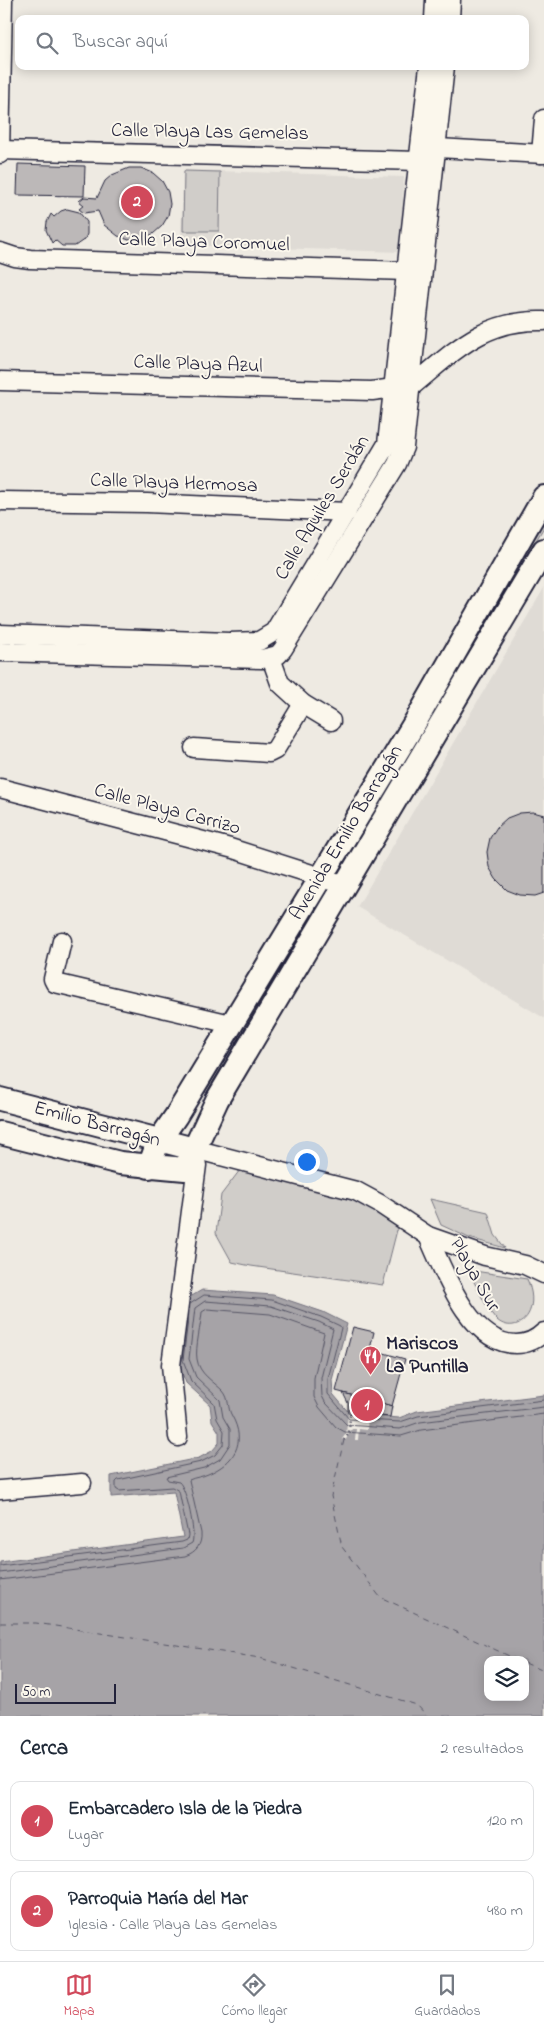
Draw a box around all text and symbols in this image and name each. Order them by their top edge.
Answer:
search box [15,15,529,70]
icon: search [33,29,61,57]
text: Buscar aquí [73,29,168,56]
street label: Calle Playa Las Gemelas [111,117,309,149]
pin: 2 [121,183,153,221]
street label: Calle Playa Coromuel [118,226,290,260]
street label: Calle Playa Azul [133,348,263,382]
street label: Calle Aquiles Serdán [268,430,378,586]
street label: Calle Playa Hermosa [90,467,258,501]
street label: Avenida Emilio Barragán [283,740,412,927]
street label: Calle Playa Carrizo [91,777,243,843]
street label: Emilio Barragán [30,1094,164,1157]
your location [294,1149,320,1175]
street label: Playa Sur [441,1232,507,1318]
place label: Mariscos La Puntilla [386,1330,469,1382]
restaurant icon: Mariscos La Puntilla [358,1344,382,1375]
pin: 1 [351,1386,383,1424]
map controls [484,1656,529,1701]
button: layers [484,1656,529,1701]
scale bar [15,1681,116,1704]
text: 50 m [22,1682,50,1703]
text: Cerca [20,1734,68,1764]
text: 2 resultados [441,1737,524,1761]
text: Embarcadero Isla de la Piedra [68,1796,302,1823]
text: 1 [34,1809,40,1833]
text: 120 m [487,1809,523,1833]
text: Lugar [68,1823,104,1847]
text: Parroquia María del Mar [68,1886,248,1913]
text: 2 [33,1899,41,1923]
text: 480 m [487,1899,523,1923]
text: Iglesia · Calle Playa Las Gemelas [68,1913,277,1937]
tab: Mapa [63,1971,95,2022]
tab: Cómo llegar [222,1971,287,2022]
tab: Guardados [414,1971,481,2022]

